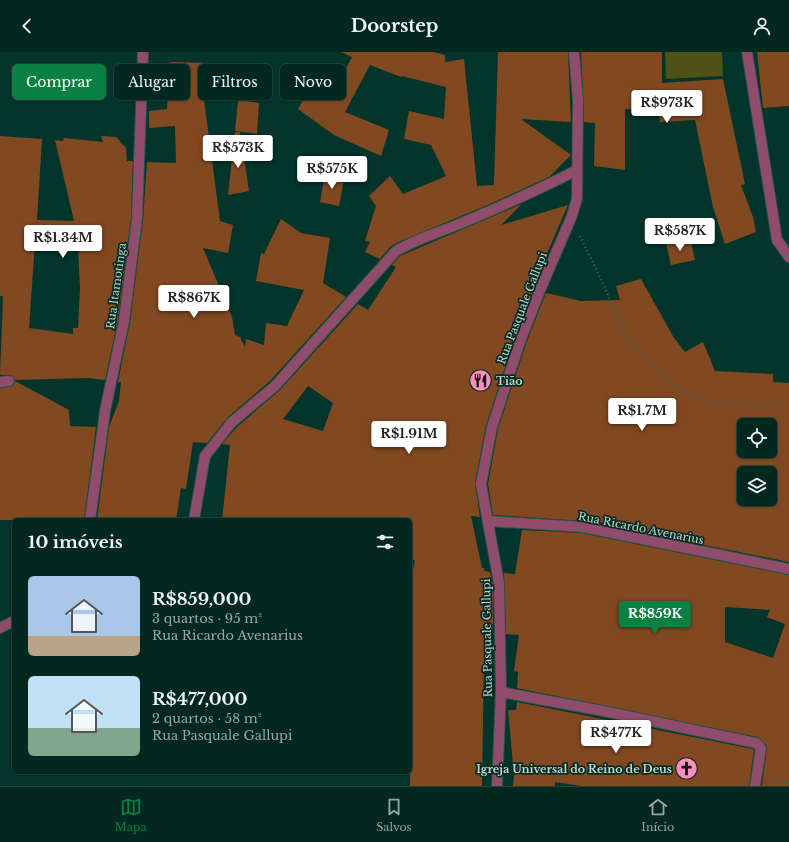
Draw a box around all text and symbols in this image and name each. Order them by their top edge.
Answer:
icon: back [16,15,38,37]
text: Doorstep [351,15,438,37]
icon: person [751,15,773,37]
chip: Comprar [12,64,106,100]
chip: Alugar [114,64,190,100]
chip: Filtros [198,64,272,100]
chip: Novo [280,64,346,100]
pin: R$973K [634,90,700,124]
text: R$973K [640,94,694,111]
pin: R$573K [205,135,271,169]
text: R$573K [212,139,264,156]
pin: R$575K [299,156,365,190]
text: R$575K [306,160,358,177]
pin: R$587K [647,218,713,252]
text: R$587K [654,222,706,239]
pin: R$1.34M [26,225,100,259]
text: R$1.34M [33,229,93,246]
street label: Rua Itamotinga [103,241,129,330]
street label: Rua Pasquale Gallupi [494,250,550,366]
pin: R$867K [161,285,227,319]
text: R$867K [167,289,221,306]
restaurant icon: Tião [468,368,494,394]
place label: Tião [496,374,523,388]
pin: R$1.7M [609,398,675,432]
text: R$1.7M [617,402,667,419]
map controls [737,418,777,506]
button: locate [737,418,777,458]
pin: R$1.91M [372,421,446,455]
text: R$1.91M [380,425,438,442]
button: layers [737,466,777,506]
street label: Rua Ricardo Avenarius [577,509,705,547]
icon: filters [374,531,396,553]
text: 10 imóveis [28,532,123,553]
street label: Rua Pasquale Gallupi [479,578,495,698]
text: R$859,000 [152,589,251,610]
icon: home [60,592,108,640]
pin: R$859K [622,601,688,635]
text: R$859K [628,605,682,622]
text: 3 quartos · 95 m² [152,610,262,627]
text: Rua Ricardo Avenarius [152,627,303,644]
text: R$477,000 [152,689,247,710]
icon: home [60,692,108,740]
text: 2 quartos · 58 m² [152,710,261,727]
pin: R$477K [583,720,649,754]
text: R$477K [590,724,642,741]
text: Rua Pasquale Gallupi [152,727,292,744]
church icon: Igreja Universal do Reino de Deus [674,756,700,782]
place label: Igreja Universal do Reino de Deus [476,762,672,776]
tab: Mapa [115,796,147,834]
tab: Salvos [376,796,412,834]
tab: Início [641,796,674,834]

